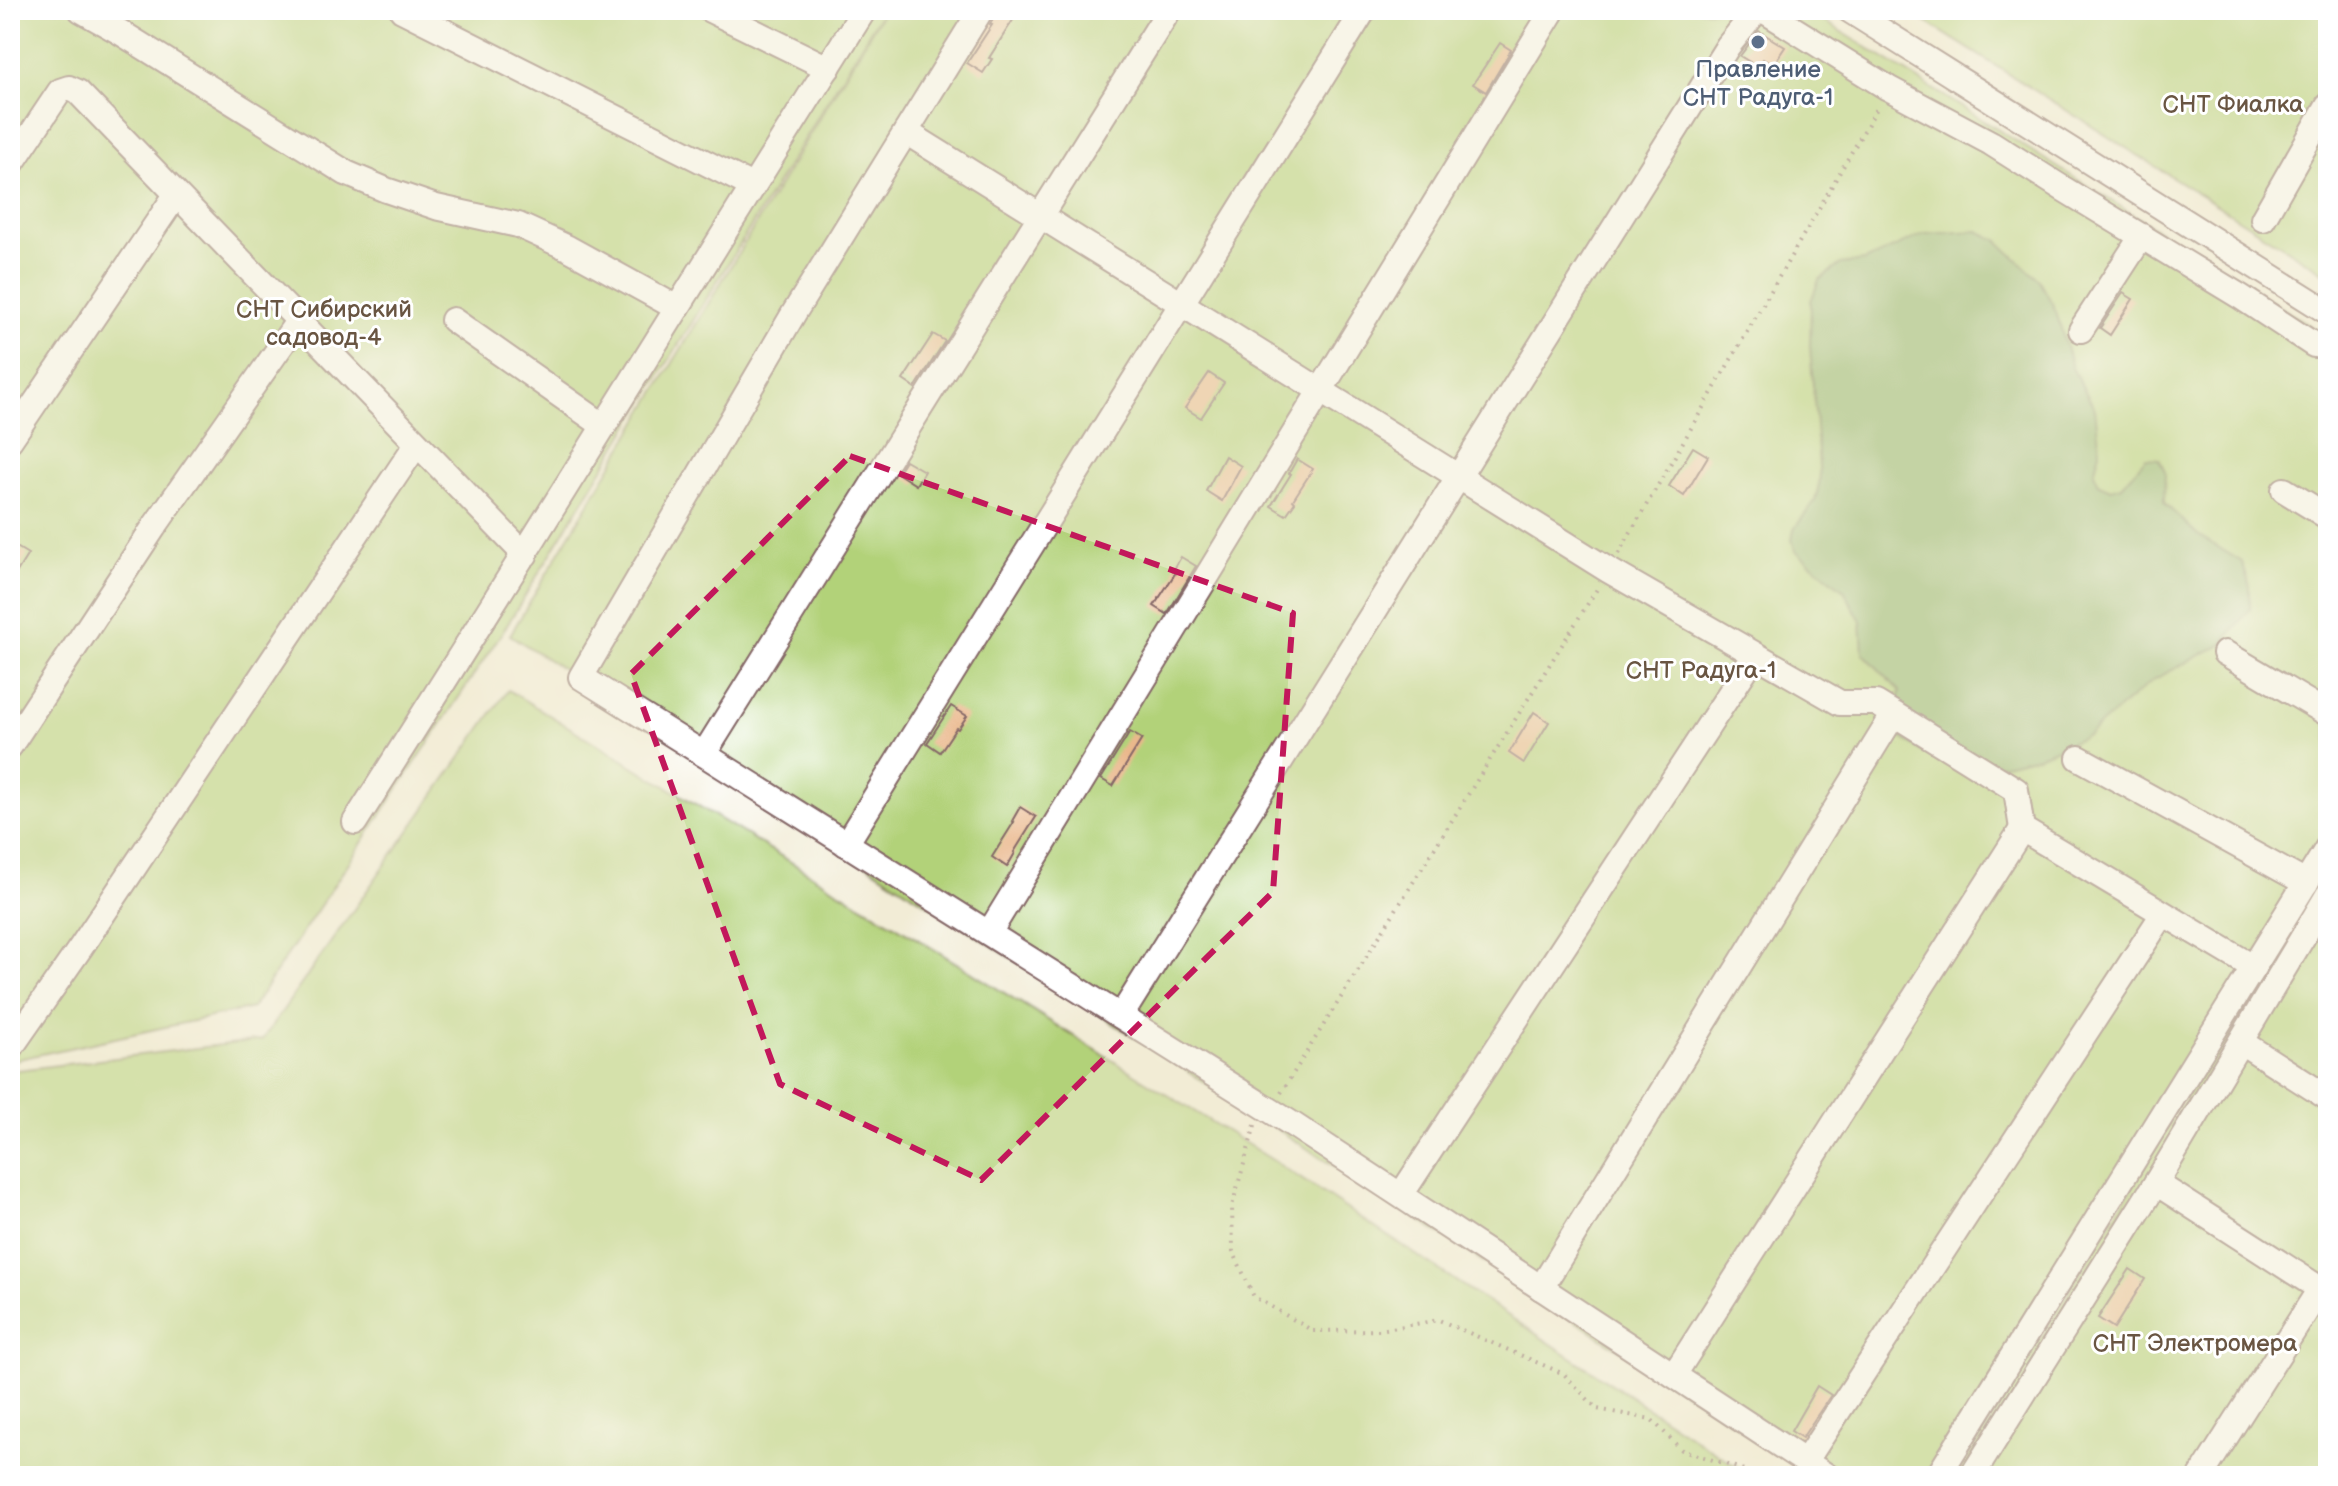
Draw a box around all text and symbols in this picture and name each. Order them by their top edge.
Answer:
marker: Правление СНТ Радуга-1 [1749,33,1767,51]
place label: Правление СНТ Радуга-1 [1683,55,1833,112]
park label: СНТ Фиалка [2163,90,2303,119]
park label: СНТ Сибирский садовод-4 [236,295,412,352]
park label: СНТ Радуга-1 [1626,656,1776,685]
park label: СНТ Электромера [2093,1329,2297,1358]

